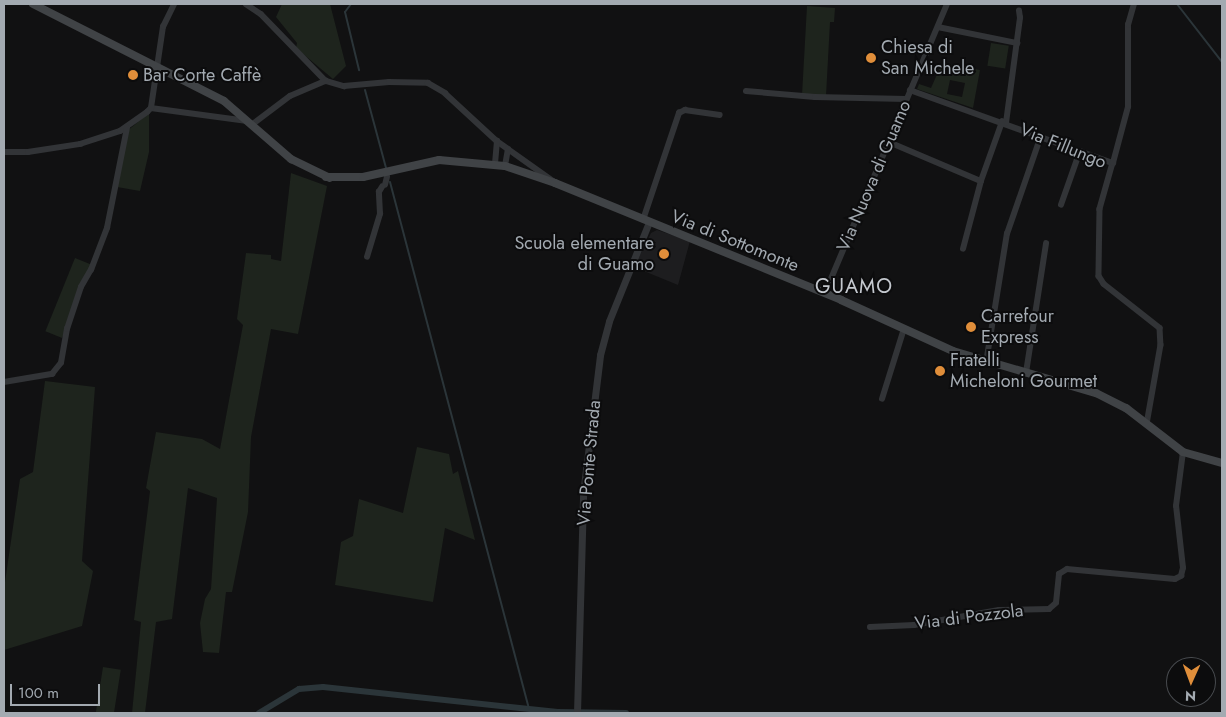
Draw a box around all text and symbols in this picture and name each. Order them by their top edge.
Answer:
place label: Chiesa di San Michele [881,37,974,80]
marker: Chiesa di San Michele [865,52,877,64]
place label: Bar Corte Caffè [143,64,261,86]
marker: Bar Corte Caffè [127,69,139,81]
street label: Via Nuova di Guamo [832,97,916,255]
street label: Via Fillungo [1017,119,1109,173]
street label: Via di Sottomonte [668,206,802,276]
place label: Scuola elementare di Guamo [514,233,654,276]
marker: Scuola elementare di Guamo [658,248,670,260]
district label: GUAMO [814,274,894,298]
place label: Carrefour Express [981,306,1054,348]
marker: Carrefour Express [965,321,977,333]
place label: Fratelli Micheloni Gourmet [950,350,1097,392]
marker: Fratelli Micheloni Gourmet [934,365,946,377]
street label: Via Ponte Strada [573,399,605,527]
street label: Via di Pozzola [913,600,1025,634]
north arrow [1166,657,1216,707]
scale bar [12,674,102,706]
text: 100 m [18,682,59,704]
text: N [1185,686,1196,706]

